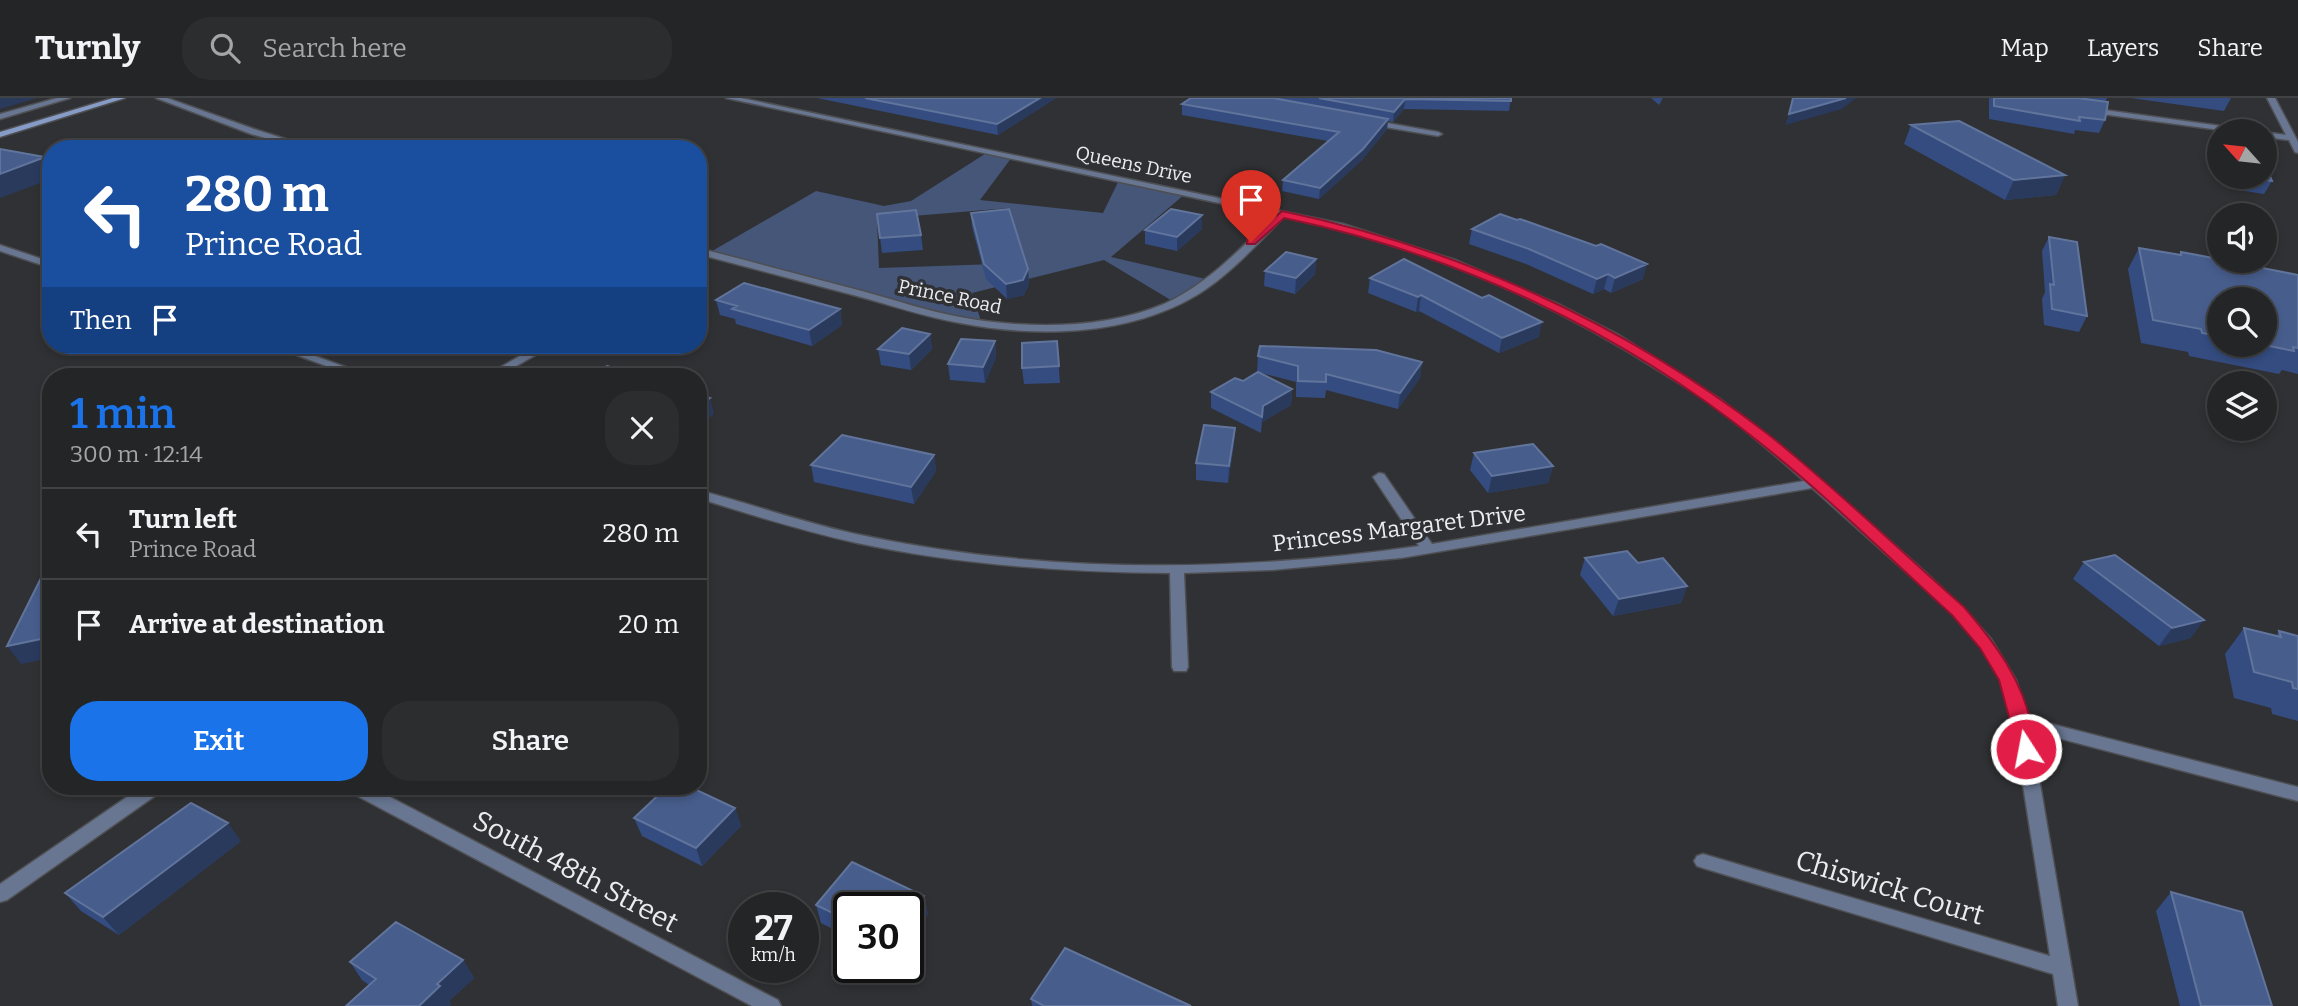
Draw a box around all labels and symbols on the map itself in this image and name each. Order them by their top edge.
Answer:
north arrow [2207,119,2277,189]
street label: Queens Drive [1074,141,1194,188]
pin [1221,170,1281,242]
street label: Prince Road [896,274,1004,319]
street label: Princess Margaret Drive [1271,499,1527,557]
position arrow [1989,712,2063,786]
street label: South 48th Street [468,803,684,939]
street label: Chiswick Court [1792,843,1988,932]
speed limit sign: 30 [833,892,924,983]

